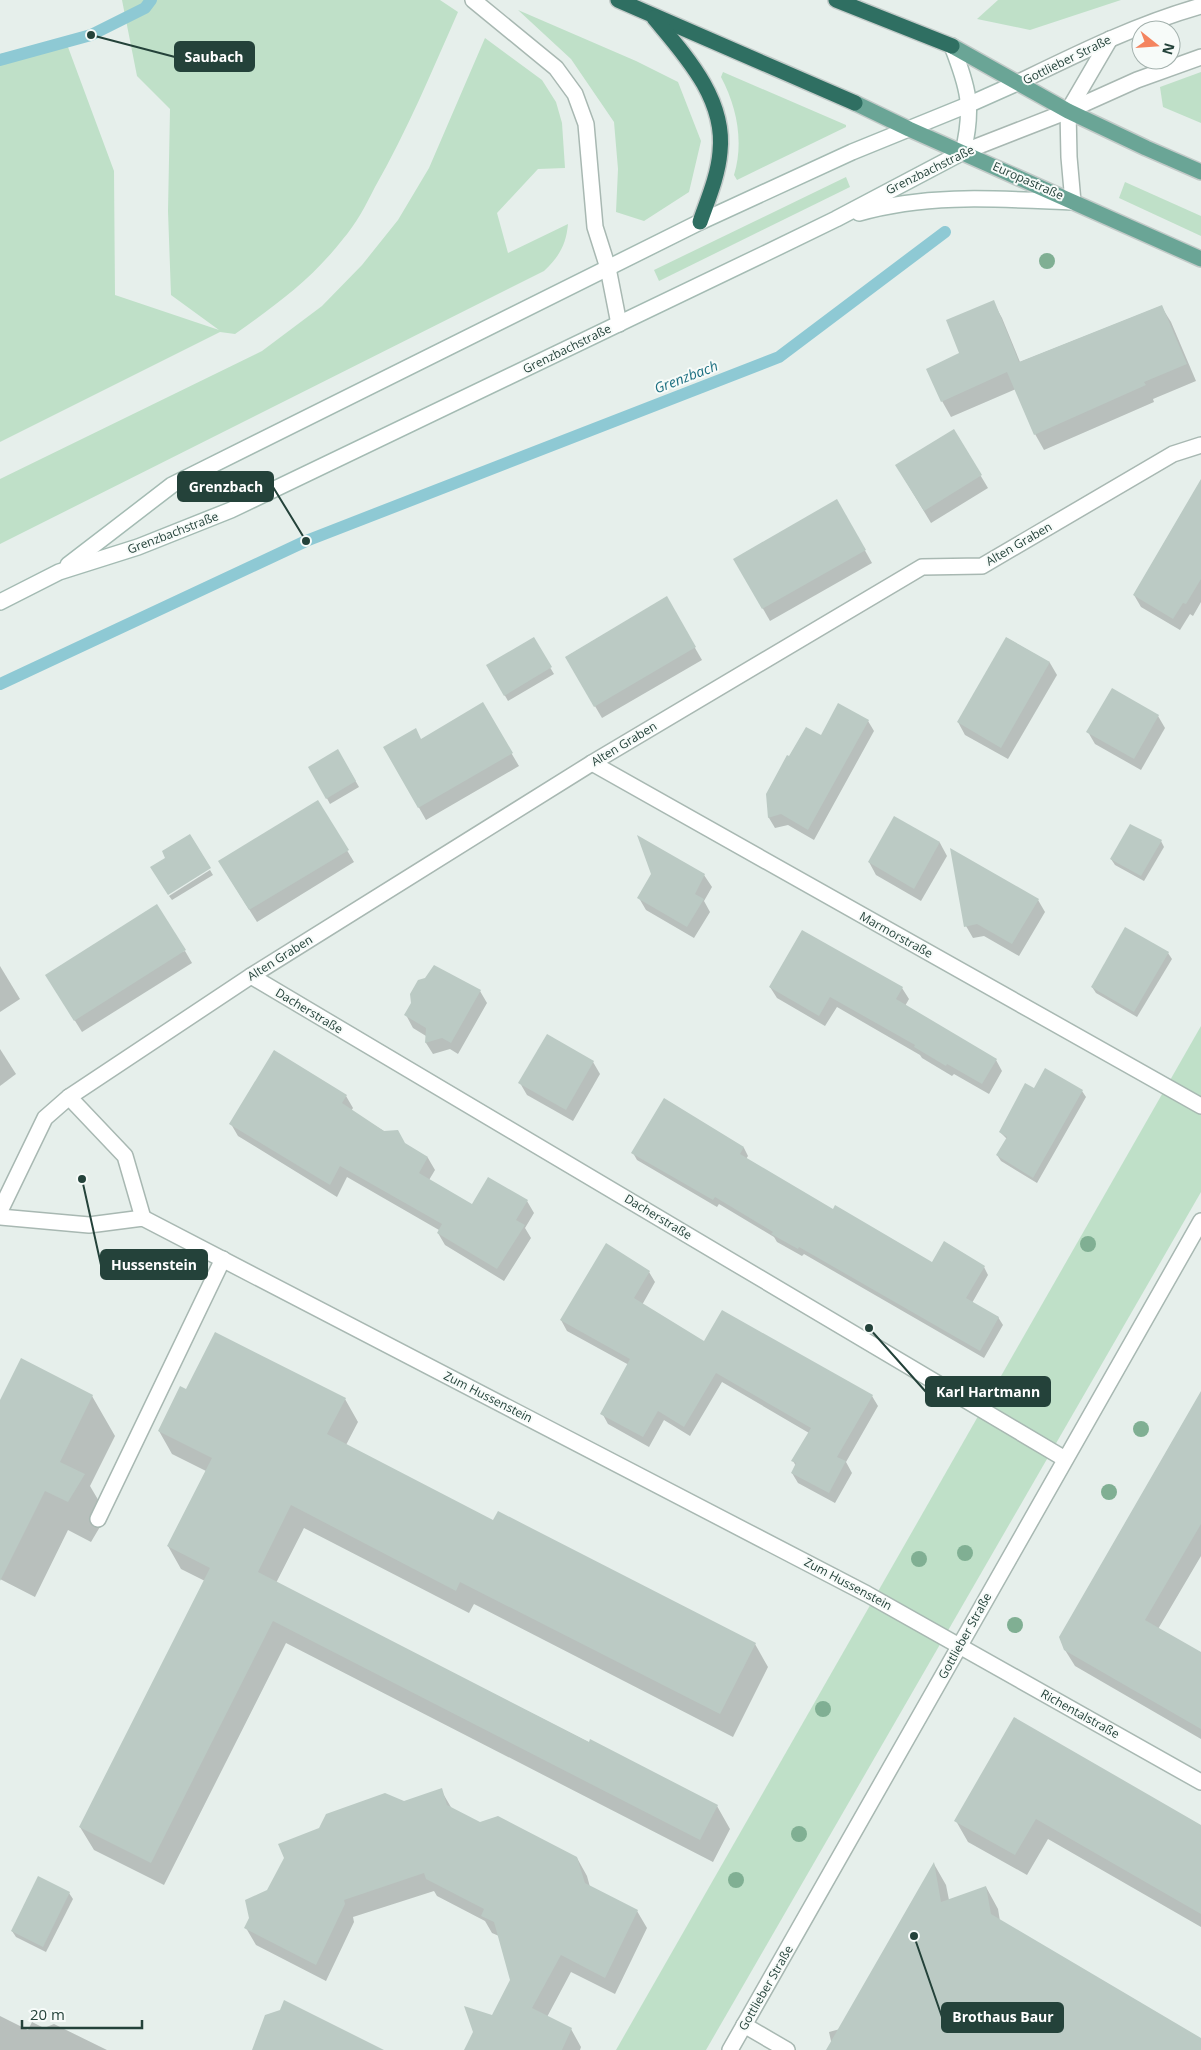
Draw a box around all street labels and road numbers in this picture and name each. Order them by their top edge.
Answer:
street label: Gottlieber Straße [1020,31,1114,88]
street label: Grenzbachstraße [883,141,977,198]
street label: Europastraße [990,157,1067,204]
street label: Grenzbachstraße [520,320,614,377]
street label: Grenzbachstraße [125,507,221,558]
street label: Alten Graben [983,518,1055,569]
street label: Alten Graben [588,717,660,770]
street label: Marmorstraße [857,907,936,962]
street label: Alten Graben [244,931,316,984]
street label: Dacherstraße [272,984,346,1038]
street label: Dacherstraße [621,1190,695,1244]
street label: Zum Hussenstein [441,1367,535,1426]
street label: Zum Hussenstein [801,1553,895,1614]
street label: Gottlieber Straße [934,1589,995,1682]
street label: Richentalstraße [1038,1685,1123,1742]
street label: Gottlieber Straße [734,1942,797,2034]

